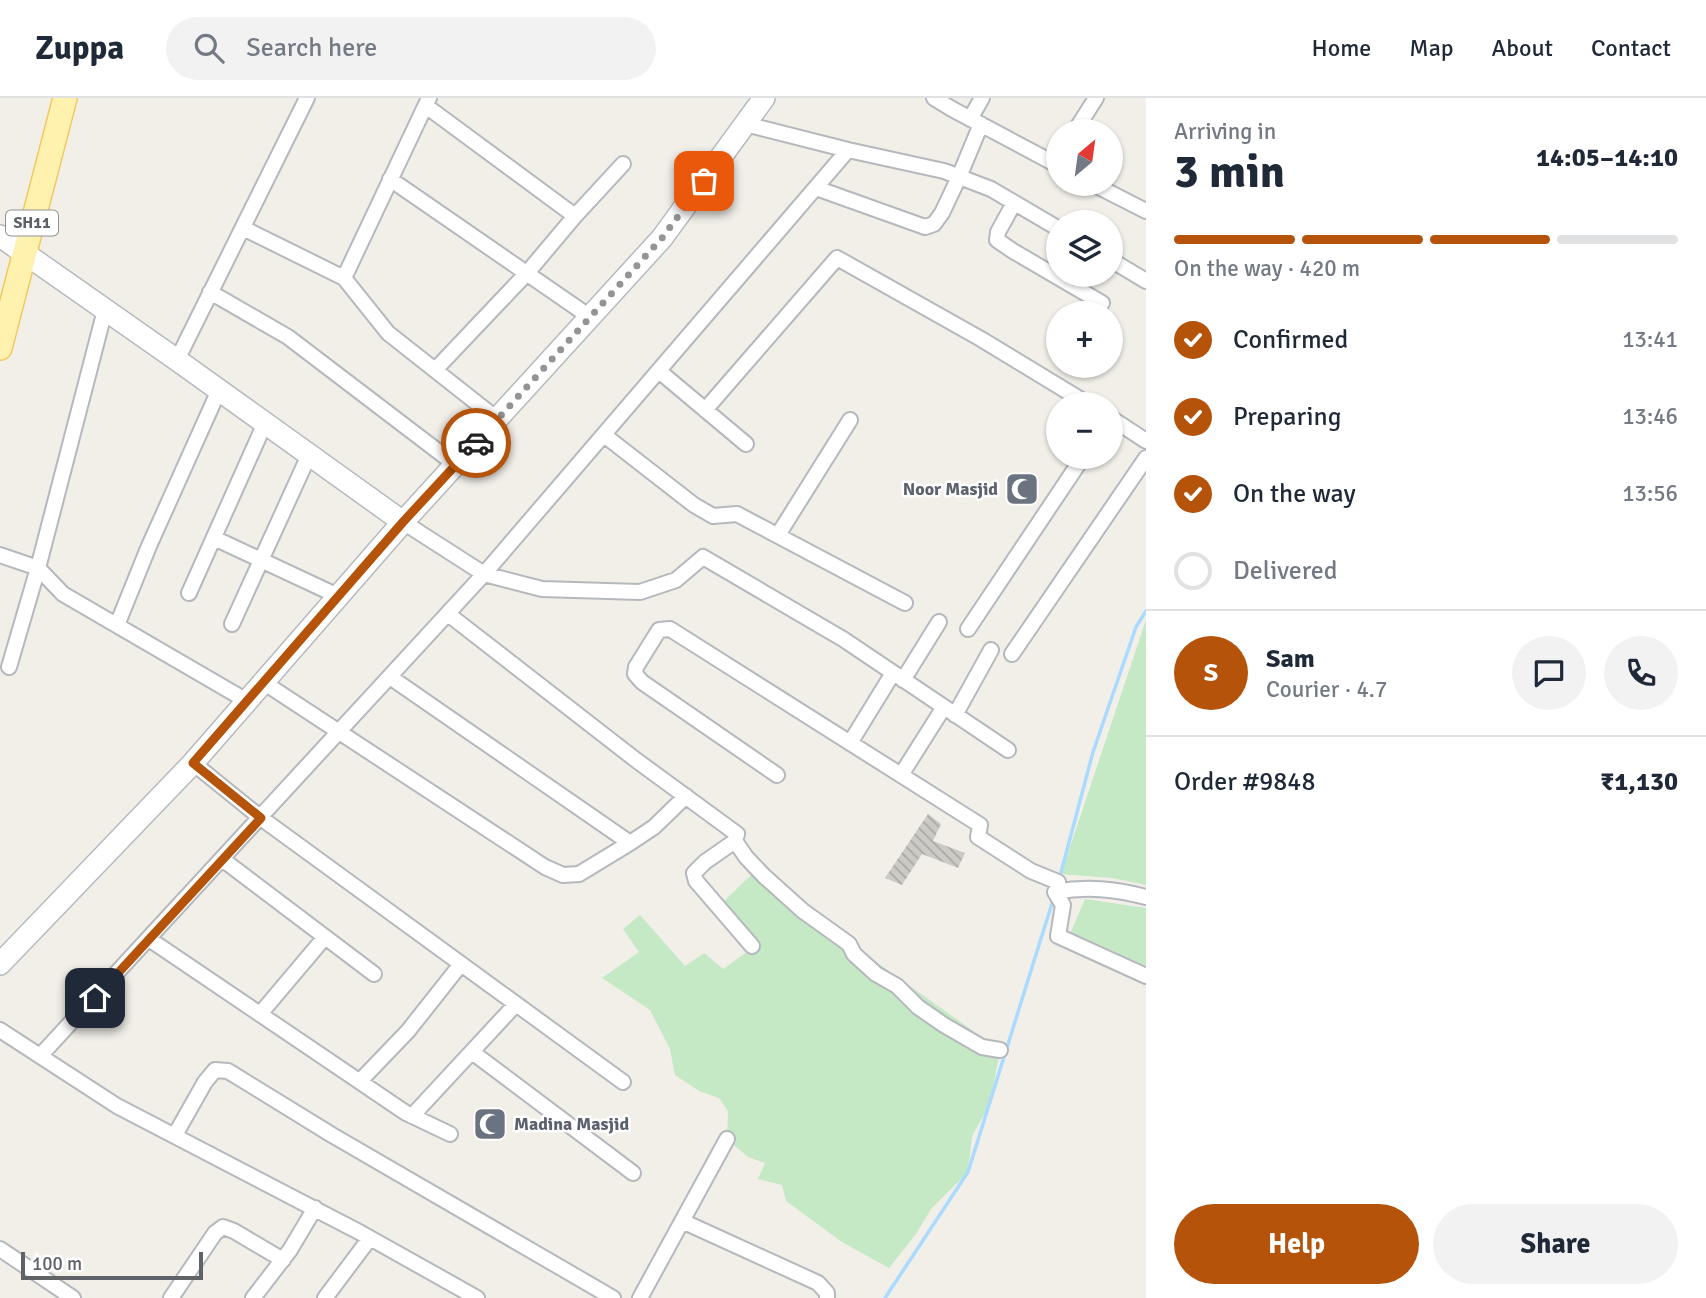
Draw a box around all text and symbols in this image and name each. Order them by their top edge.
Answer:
search box [166,17,656,80]
text: Zuppa [35,28,124,69]
icon: search [190,29,228,67]
text: Search here [246,32,377,64]
text: Home [1311,33,1371,63]
text: Map [1409,33,1454,63]
text: About [1492,33,1553,63]
text: Contact [1591,33,1671,63]
text: Arriving in [1174,117,1276,146]
north arrow [1046,119,1124,196]
map controls [1046,119,1123,469]
text: 14:05–14:10 [1536,142,1678,174]
text: 3 min [1174,144,1285,200]
pin [674,151,734,211]
icon: bag [685,162,723,200]
button: layers [1046,210,1123,287]
road number: SH11 [6,211,58,236]
text: On the way · 420 m [1174,254,1360,283]
button: + [1046,301,1123,378]
icon: check [1174,321,1212,359]
text: Confirmed [1233,324,1348,356]
text: 13:41 [1622,325,1678,354]
button: − [1046,392,1123,469]
icon: check [1174,398,1212,436]
text: Preparing [1233,401,1341,433]
text: 13:46 [1622,402,1678,431]
courier [441,408,511,478]
icon: car [457,424,495,462]
mosque icon: Noor Masjid [1003,470,1041,508]
icon: check [1174,475,1212,513]
place label: Noor Masjid [903,478,998,500]
text: On the way [1233,478,1356,510]
text: 13:56 [1622,479,1678,508]
text: Delivered [1233,555,1338,587]
button: chat [1512,636,1586,710]
button: phone [1604,636,1678,710]
text: Sam [1266,643,1315,675]
text: S [1204,657,1218,689]
text: Courier · 4.7 [1266,675,1387,704]
text: Order #9848 [1174,766,1315,798]
text: ₹1,130 [1600,766,1678,798]
pin [65,968,125,1028]
icon: home [76,979,114,1017]
mosque icon: Madina Masjid [471,1105,509,1143]
place label: Madina Masjid [514,1113,629,1135]
button: Help [1174,1204,1419,1284]
button: Share [1433,1204,1678,1284]
scale bar [21,1249,203,1281]
text: 100 m [32,1252,82,1276]

